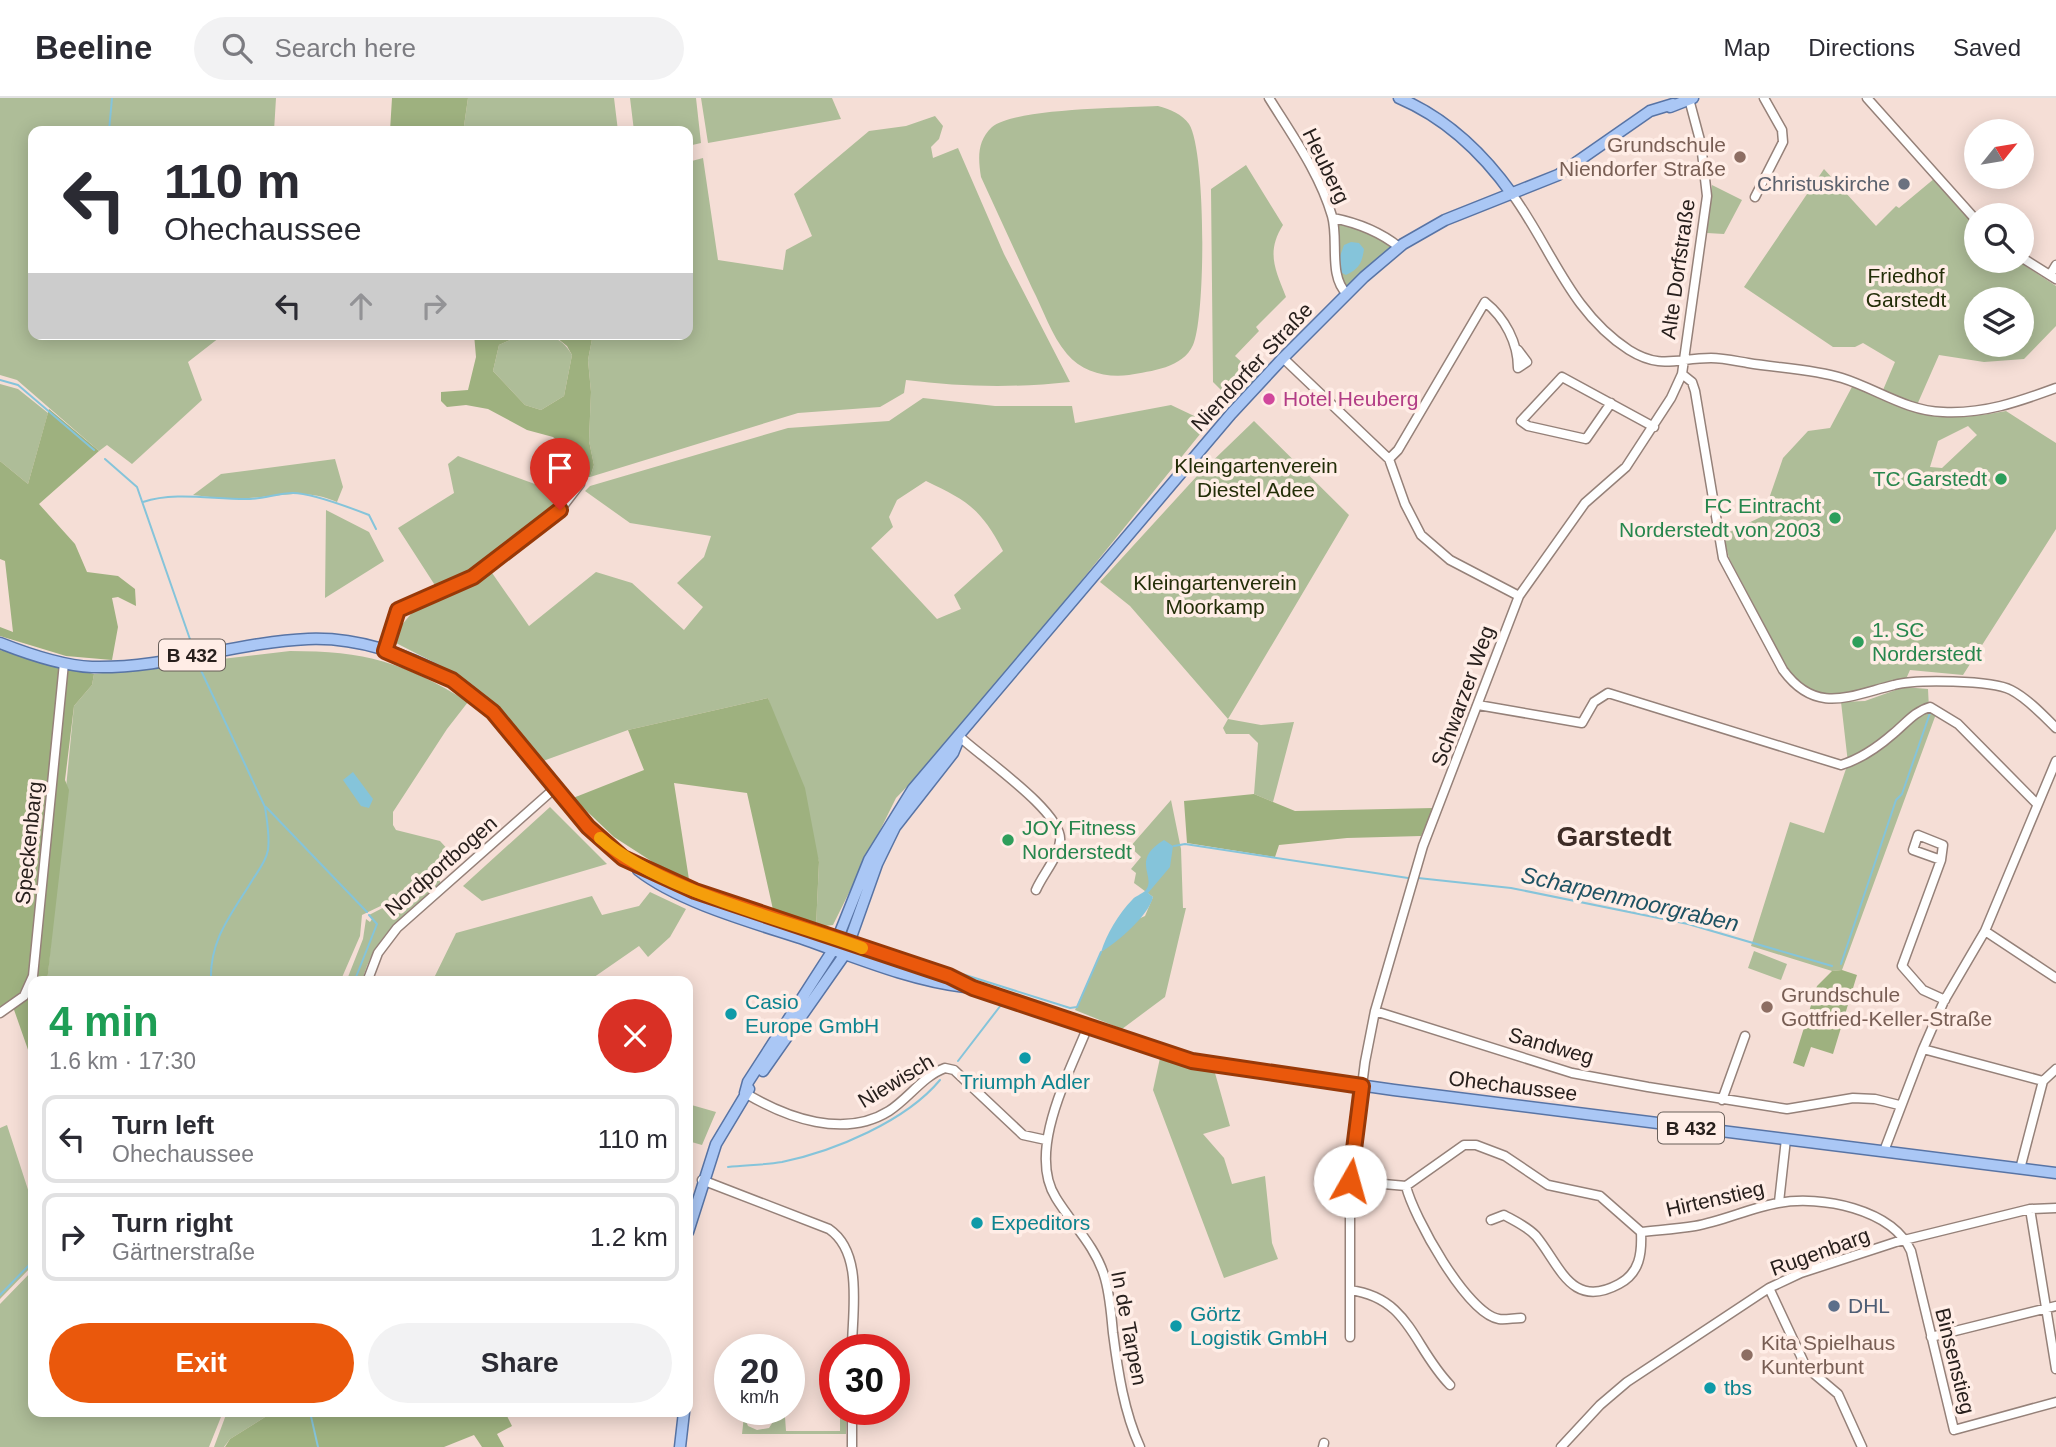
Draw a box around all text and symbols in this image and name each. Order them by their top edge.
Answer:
search box [194,17,684,80]
text: Beeline [35,29,152,66]
icon: search [218,29,256,67]
text: Search here [274,33,416,63]
text: Map [1724,34,1770,61]
text: Directions [1808,34,1915,61]
text: Saved [1953,34,2021,61]
north arrow [1964,119,2034,189]
map controls [1964,119,2034,357]
street label: Heuberg [1298,125,1354,207]
place label: Grundschule Niendorfer Straße [1559,133,1726,180]
marker: Grundschule Niendorfer Straße [1732,149,1748,165]
icon: left [49,154,140,245]
text: 110 m [164,154,300,208]
place label: Christuskirche [1757,172,1890,195]
marker: Christuskirche [1896,176,1912,192]
street label: Alte Dorfstraße [1656,197,1699,340]
button: search [1964,203,2034,273]
text: Ohechaussee [164,211,361,247]
park label: Friedhof Garstedt [1866,264,1946,311]
icon: left [269,287,307,325]
icon: ahead [342,287,380,325]
icon: right [415,287,453,325]
button: layers [1964,287,2034,357]
street label: Niendorfer Straße [1186,298,1317,436]
place label: Hotel Heuberg [1283,387,1418,410]
marker: Hotel Heuberg [1261,391,1277,407]
pin [530,438,590,510]
icon: arrive [541,449,579,487]
park label: Kleingartenverein Diestel Adee [1174,454,1338,501]
place label: TC Garstedt [1873,467,1987,490]
marker: TC Garstedt [1993,471,2009,487]
place label: FC Eintracht Norderstedt von 2003 [1619,494,1821,541]
marker: FC Eintracht Norderstedt von 2003 [1827,510,1843,526]
park label: Kleingartenverein Moorkamp [1133,571,1297,618]
place label: 1. SC Norderstedt [1872,618,1982,665]
street label: Schwarzer Weg [1426,622,1499,769]
marker: 1. SC Norderstedt [1850,634,1866,650]
road number: B 432 [159,640,225,670]
street label: Speckenbarg [11,780,46,906]
street label: Nordportbogen [380,811,501,920]
place label: JOY Fitness Norderstedt [1022,816,1136,863]
district label: Garstedt [1556,821,1672,852]
marker: JOY Fitness Norderstedt [1000,832,1016,848]
water label: Scharpenmoorgraben [1519,861,1741,937]
place label: Grundschule Gottfried-Keller-Straße [1781,983,1992,1030]
place label: Casio Europe GmbH [745,990,879,1037]
text: 4 min [49,998,159,1045]
button: close [598,999,672,1073]
marker: Grundschule Gottfried-Keller-Straße [1759,999,1775,1015]
marker: Casio Europe GmbH [723,1006,739,1022]
street label: Sandweg [1506,1022,1596,1069]
text: 1.6 km · 17:30 [49,1048,196,1074]
street label: Niewisch [854,1049,938,1112]
marker: Triumph Adler [1017,1050,1033,1066]
street label: Ohechaussee [1447,1066,1579,1105]
place label: Triumph Adler [960,1070,1090,1093]
text: Turn left [112,1110,214,1140]
road number: B 432 [1658,1112,1724,1144]
icon: left [53,1120,91,1158]
text: 110 m [598,1124,668,1154]
text: Ohechaussee [112,1141,254,1167]
position arrow [1313,1144,1387,1218]
street label: Hirtenstieg [1663,1176,1766,1221]
text: Turn right [112,1208,233,1238]
place label: Expeditors [991,1211,1090,1234]
marker: Expeditors [969,1215,985,1231]
icon: right [53,1218,91,1256]
text: 1.2 km [590,1222,668,1252]
street label: Rugenbarg [1767,1223,1873,1280]
text: Gärtnerstraße [112,1239,255,1265]
street label: In de Tarpen [1107,1269,1152,1387]
place label: DHL [1848,1294,1890,1317]
marker: DHL [1826,1298,1842,1314]
place label: Görtz Logistik GmbH [1190,1302,1328,1349]
street label: Binsenstieg [1931,1305,1980,1416]
marker: Görtz Logistik GmbH [1168,1318,1184,1334]
button: Exit [49,1323,354,1403]
button: Share [368,1323,672,1403]
place label: Kita Spielhaus Kunterbunt [1761,1331,1895,1378]
speed limit sign: 30 [819,1334,910,1425]
marker: Kita Spielhaus Kunterbunt [1739,1347,1755,1363]
text: 20 [740,1351,779,1390]
place label: tbs [1724,1376,1752,1399]
marker: tbs [1702,1380,1718,1396]
text: km/h [740,1387,779,1407]

